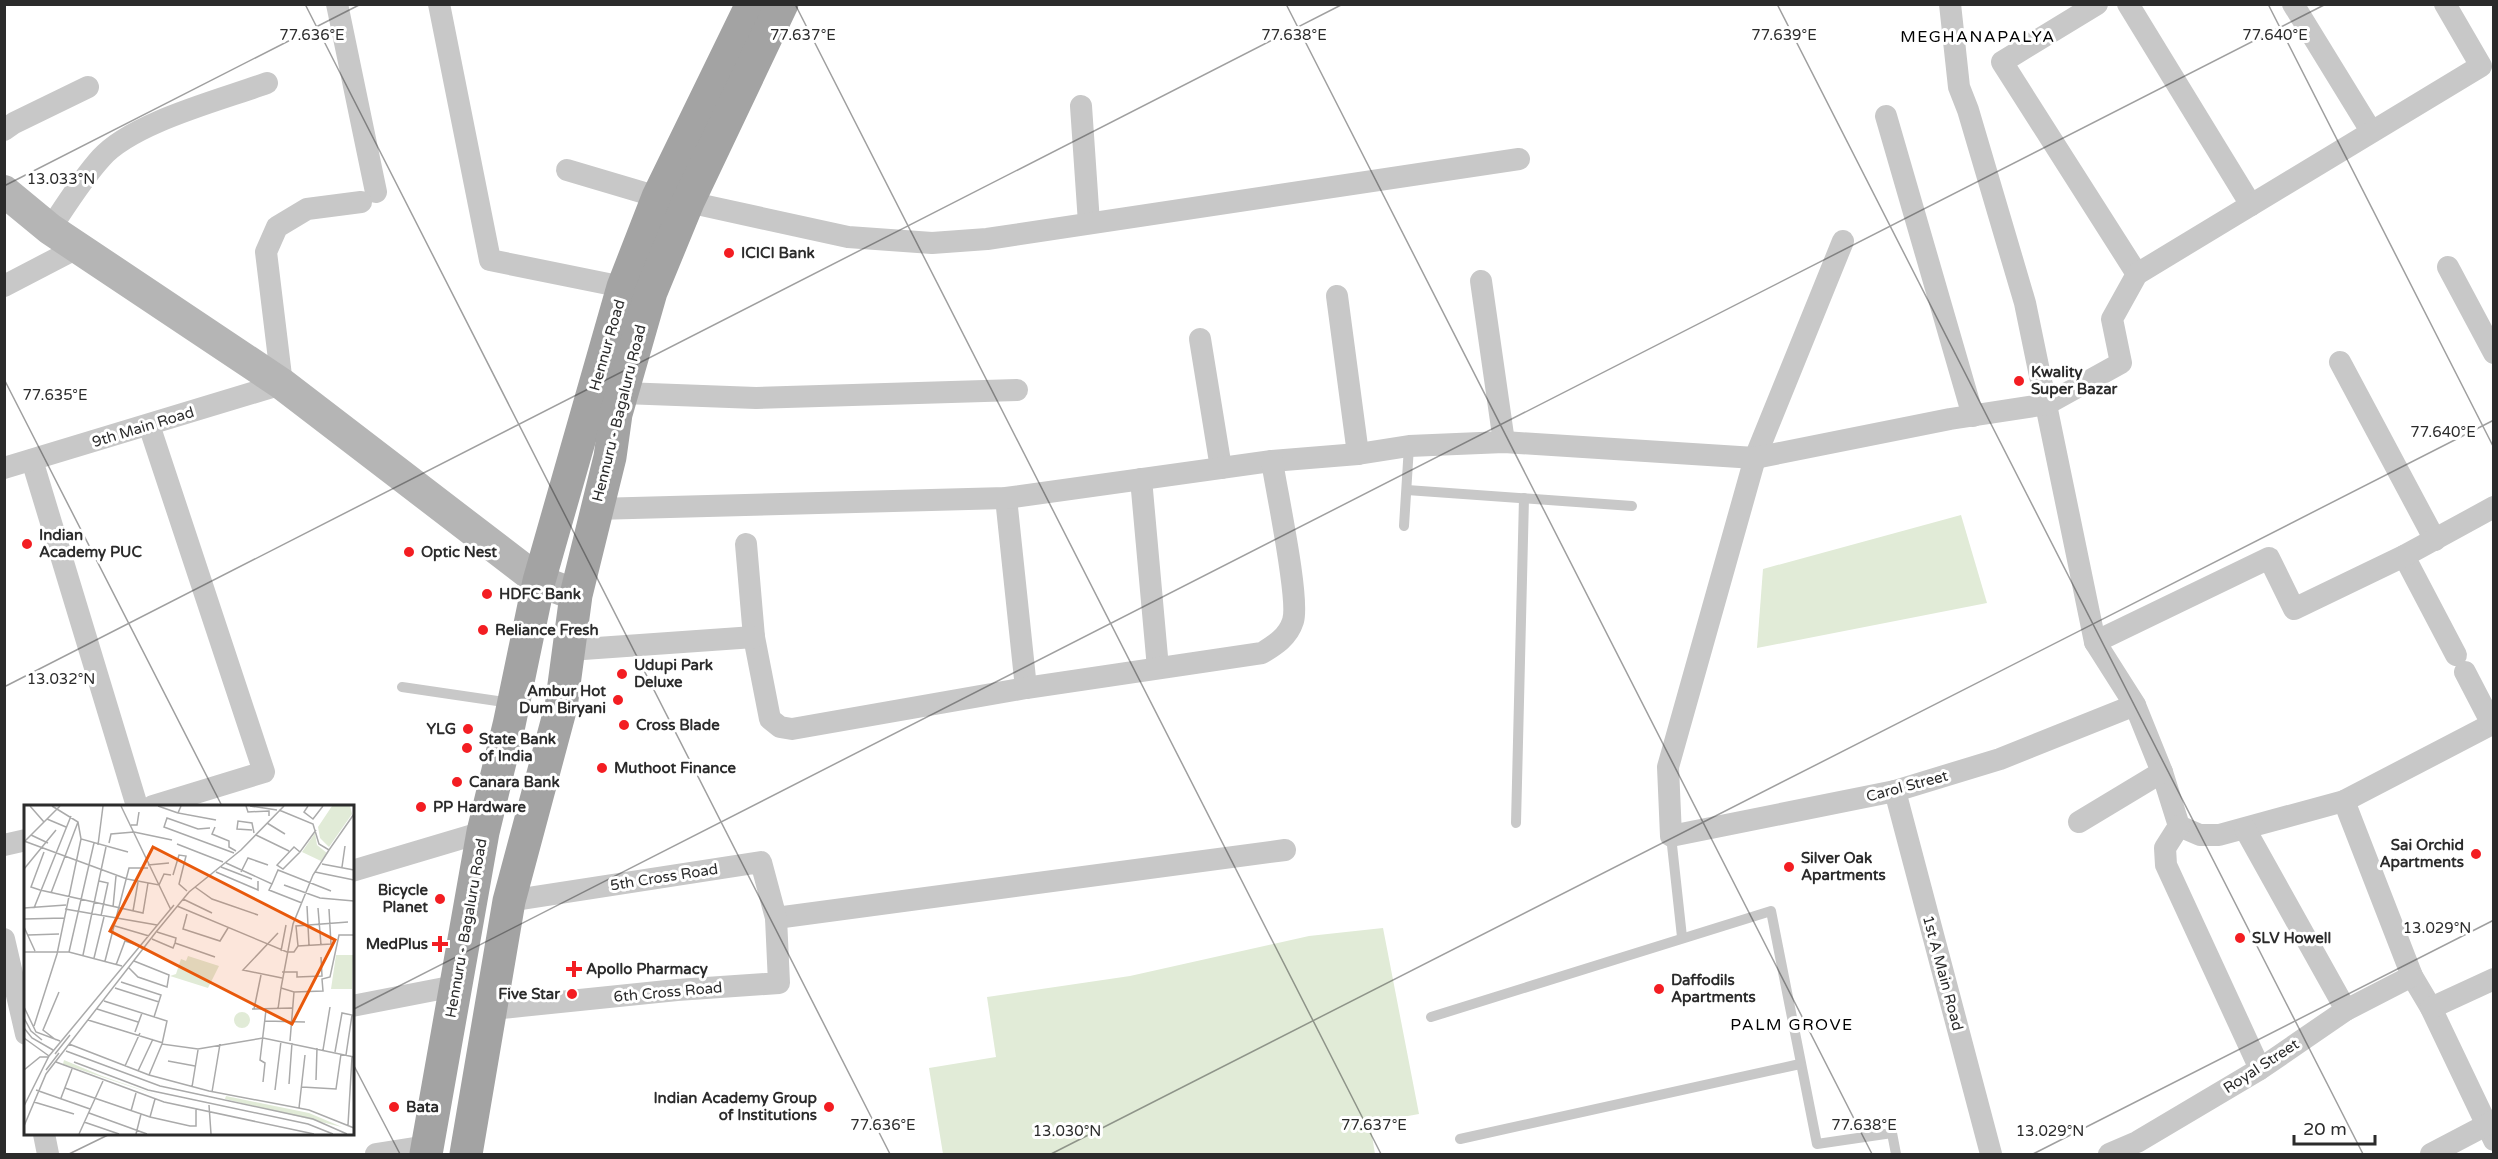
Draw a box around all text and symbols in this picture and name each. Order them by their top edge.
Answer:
text: 77.636°E [279,26,345,44]
text: 77.637°E [770,26,836,44]
text: 77.638°E [1261,26,1327,44]
text: 77.639°E [1751,26,1817,44]
text: 77.640°E [2242,26,2308,44]
district label: MEGHANAPALYA [1900,27,2056,47]
text: 13.033°N [27,170,95,188]
place label: ICICI Bank [741,244,815,262]
marker: ICICI Bank [722,246,736,260]
street label: Hennur Road [585,297,629,393]
street label: Hennuru - Bagaluru Road [588,323,650,503]
place label: Kwality Super Bazar [2031,363,2118,399]
marker: Kwality Super Bazar [2012,374,2026,388]
text: 77.635°E [22,386,88,404]
street label: 9th Main Road [90,403,196,451]
text: 77.640°E [2410,423,2476,441]
place label: Indian Academy PUC [39,526,142,562]
marker: Indian Academy PUC [20,537,34,551]
place label: Optic Nest [421,543,497,562]
marker: Optic Nest [402,545,416,559]
place label: HDFC Bank [499,585,581,603]
marker: HDFC Bank [480,587,494,601]
place label: Reliance Fresh [495,621,599,639]
marker: Reliance Fresh [476,623,490,637]
place label: Udupi Park Deluxe [634,656,713,691]
marker: Udupi Park Deluxe [615,667,629,681]
text: 13.032°N [27,670,95,688]
place label: Ambur Hot Dum Biryani [519,682,606,718]
marker: Ambur Hot Dum Biryani [611,693,625,707]
place label: Cross Blade [636,716,720,734]
marker: Cross Blade [617,718,631,732]
place label: YLG [426,720,456,738]
marker: YLG [461,722,475,736]
place label: State Bank of India [479,730,556,765]
marker: State Bank of India [460,741,474,755]
place label: Muthoot Finance [614,759,736,777]
marker: Muthoot Finance [595,761,609,775]
street label: Carol Street [1864,766,1950,806]
place label: Canara Bank [469,773,560,791]
marker: Canara Bank [450,775,464,789]
place label: PP Hardware [433,798,527,816]
marker: PP Hardware [414,800,428,814]
inset map [24,805,354,1135]
place label: Sai Orchid Apartments [2379,836,2464,872]
street label: Hennuru - Bagaluru Road [441,837,491,1019]
marker: Sai Orchid Apartments [2469,847,2483,861]
place label: Silver Oak Apartments [1801,849,1886,885]
street label: 5th Cross Road [609,860,719,894]
marker: Silver Oak Apartments [1782,860,1796,874]
place label: Bicycle Planet [378,881,428,916]
marker: Bicycle Planet [433,892,447,906]
street label: 1st A Main Road [1919,913,1967,1033]
text: 13.029°N [2403,919,2471,937]
place label: SLV Howell [2252,929,2331,947]
marker: SLV Howell [2233,931,2247,945]
place label: MedPlus [366,935,428,953]
marker: MedPlus [433,937,447,951]
place label: Apollo Pharmacy [586,960,708,979]
marker: Apollo Pharmacy [567,962,581,976]
place label: Daffodils Apartments [1671,971,1756,1007]
street label: 6th Cross Road [613,978,723,1006]
marker: Daffodils Apartments [1652,982,1666,996]
place label: Five Star [498,985,560,1003]
marker: Five Star [565,987,579,1001]
district label: PALM GROVE [1730,1015,1854,1035]
street label: Royal Street [2220,1035,2302,1097]
place label: Indian Academy Group of Institutions [653,1089,818,1124]
place label: Bata [406,1098,439,1116]
marker: Bata [387,1100,401,1114]
marker: Indian Academy Group of Institutions [822,1100,836,1114]
scale bar [2294,1108,2375,1146]
text: 77.636°E [850,1116,916,1134]
text: 77.637°E [1341,1116,1407,1134]
text: 77.638°E [1831,1116,1897,1134]
text: 20 m [2303,1118,2347,1140]
text: 13.030°N [1033,1122,1101,1140]
text: 13.029°N [2016,1122,2084,1140]

